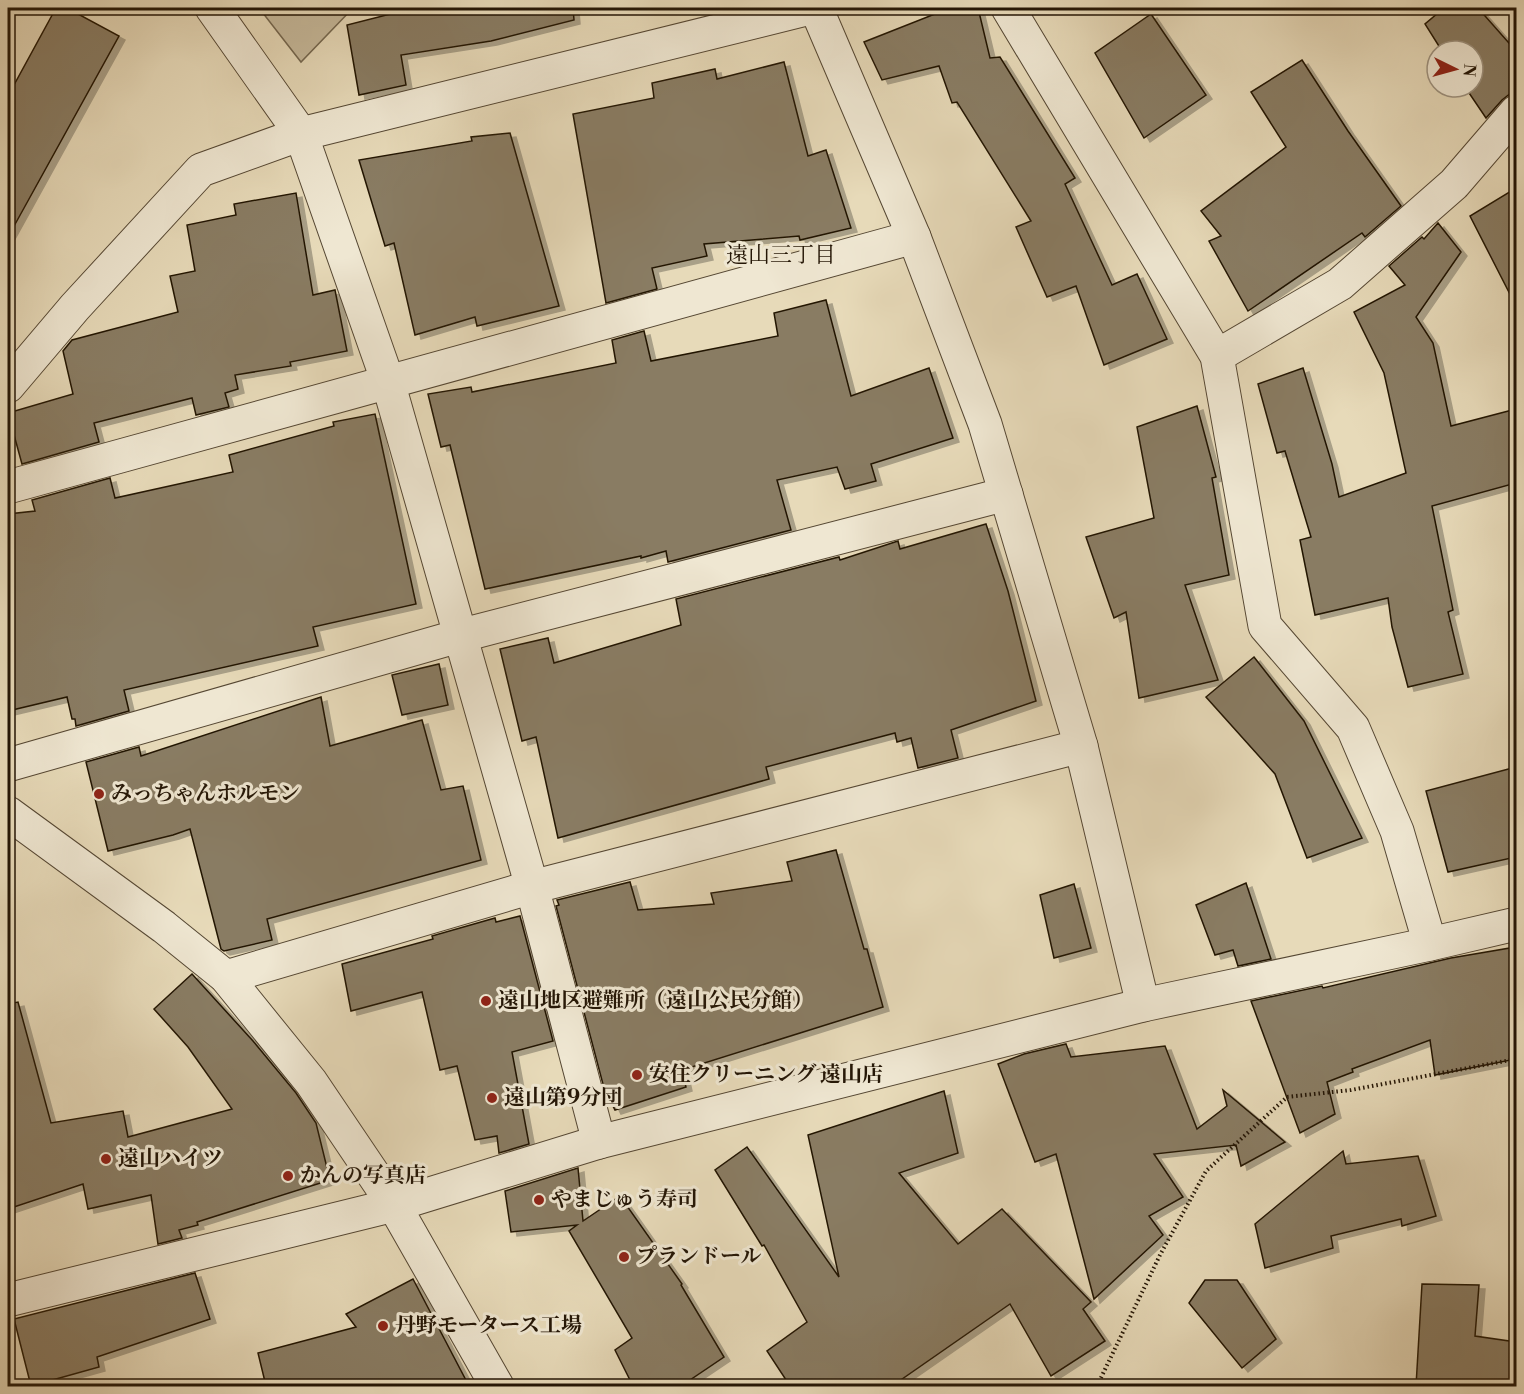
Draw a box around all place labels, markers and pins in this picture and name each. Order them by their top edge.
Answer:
place label: みっちゃんホルモン [111,781,300,807]
marker: みっちゃんホルモン [92,787,106,801]
place label: 遠山地区避難所（遠山公民分館） [498,988,813,1014]
marker: 遠山地区避難所（遠山公民分館） [479,994,493,1008]
place label: 安住クリーニング 遠山店 [649,1062,883,1088]
marker: 安住クリーニング 遠山店 [630,1068,644,1082]
place label: 遠山第9分団 [504,1085,622,1111]
marker: 遠山第9分団 [485,1091,499,1105]
place label: 遠山ハイツ [118,1146,223,1172]
marker: 遠山ハイツ [99,1152,113,1166]
place label: かんの写真店 [300,1163,426,1189]
marker: かんの写真店 [281,1169,295,1183]
place label: やまじゅう寿司 [551,1187,698,1213]
marker: やまじゅう寿司 [532,1193,546,1207]
place label: プランドール [636,1244,762,1270]
marker: プランドール [617,1250,631,1264]
place label: 丹野モータース工場 [395,1313,582,1339]
marker: 丹野モータース工場 [376,1319,390,1333]

